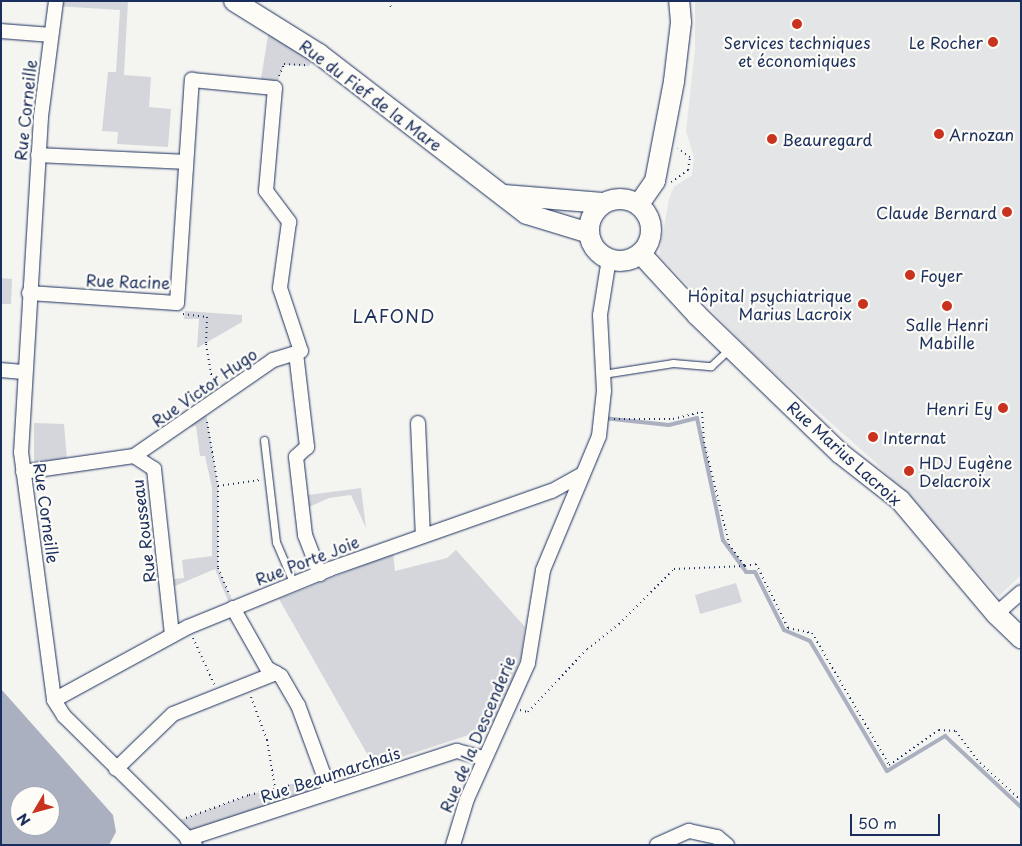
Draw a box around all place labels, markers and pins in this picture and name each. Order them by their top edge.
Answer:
marker: Services techniques et économiques [791,18,803,30]
place label: Services techniques et économiques [723,32,871,70]
place label: Le Rocher [907,32,983,52]
marker: Le Rocher [987,36,999,48]
place label: Arnozan [949,124,1014,144]
marker: Arnozan [933,128,945,140]
place label: Beauregard [782,129,872,149]
marker: Beauregard [766,133,778,145]
place label: Claude Bernard [874,202,997,222]
marker: Claude Bernard [1001,206,1013,218]
place label: Foyer [920,265,963,285]
marker: Foyer [904,269,916,281]
place label: Hôpital psychiatrique Marius Lacroix [686,285,852,323]
marker: Hôpital psychiatrique Marius Lacroix [856,297,870,311]
marker: Salle Henri Mabille [941,300,953,312]
place label: Salle Henri Mabille [905,314,989,352]
place label: Henri Ey [926,398,993,418]
marker: Henri Ey [997,402,1009,414]
place label: Internat [883,427,946,447]
marker: Internat [867,431,879,443]
place label: HDJ Eugène Delacroix [919,452,1013,490]
marker: HDJ Eugène Delacroix [903,465,915,477]

